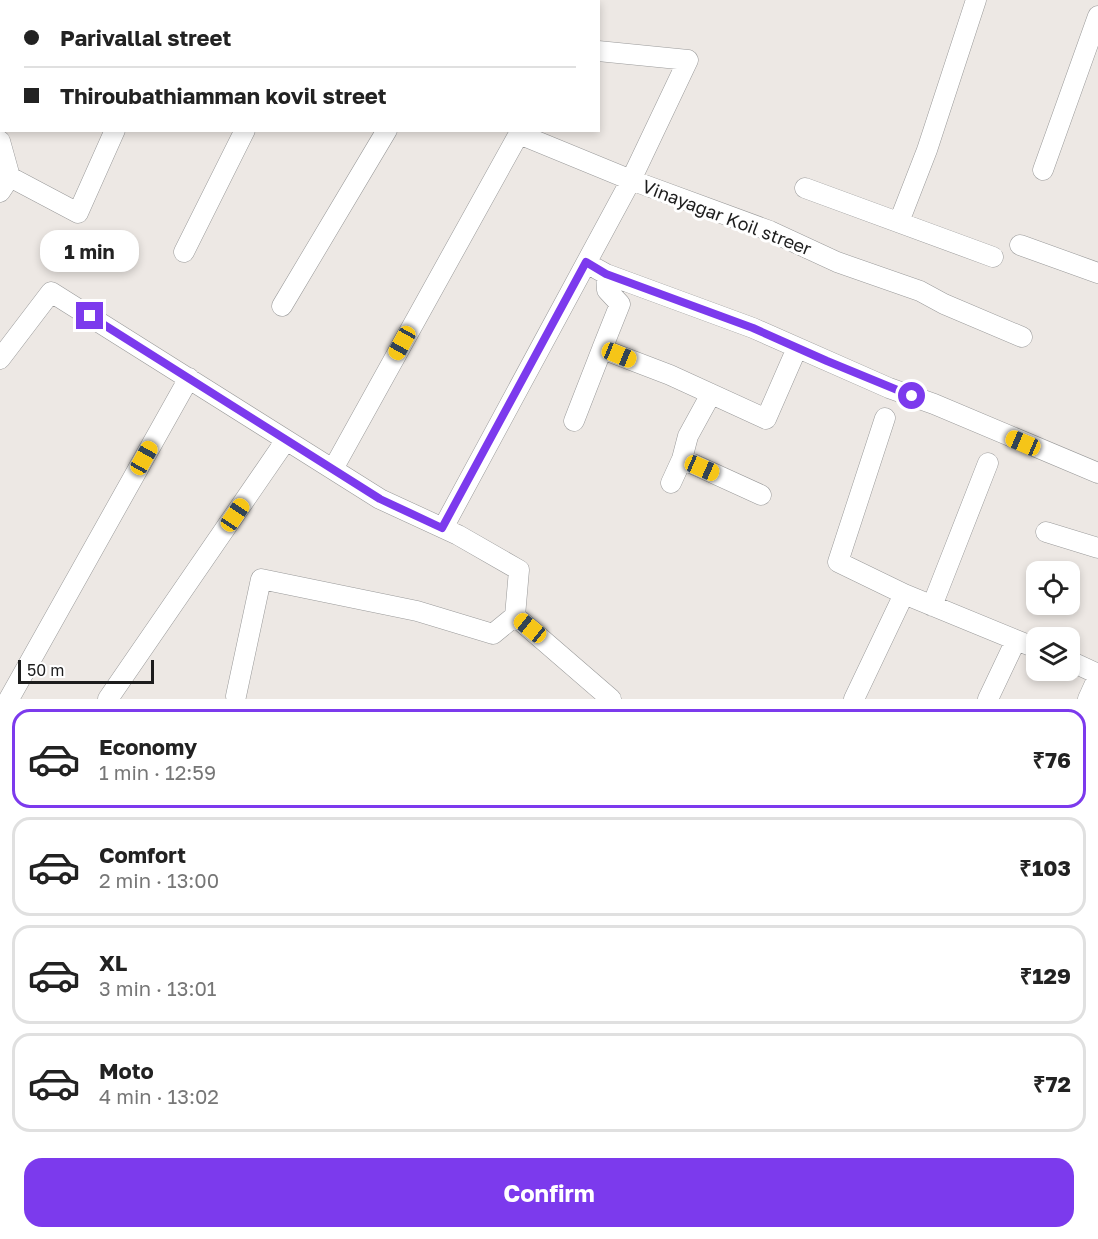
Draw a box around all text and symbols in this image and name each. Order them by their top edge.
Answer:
text: Parivallal street [60,24,231,51]
text: Thiroubathiamman kovil street [60,82,387,109]
street label: Vinayagar Koil streer [639,175,815,259]
callout: 1 min [40,229,140,271]
text: 1 min [64,239,115,263]
route end [76,302,103,329]
car [385,323,419,363]
car [599,340,639,370]
route start [898,382,925,409]
car [1003,428,1043,458]
car [127,438,161,478]
car [682,452,722,484]
car [217,495,253,535]
map controls [1026,561,1080,681]
button: locate [1026,561,1080,615]
car [510,610,550,646]
button: layers [1026,627,1080,681]
scale bar [18,657,154,684]
text: 50 m [27,660,64,680]
icon: car [27,732,81,786]
text: Economy [99,733,197,760]
text: ₹76 [1032,746,1071,773]
text: 1 min · 12:59 [99,760,216,784]
icon: car [27,840,81,894]
text: Comfort [99,841,186,868]
text: ₹103 [1019,854,1071,881]
text: 2 min · 13:00 [99,868,219,892]
icon: car [27,948,81,1002]
text: XL [99,949,127,976]
text: ₹129 [1020,962,1071,989]
text: 3 min · 13:01 [99,976,217,1000]
icon: car [27,1056,81,1110]
text: Moto [99,1057,154,1084]
text: ₹72 [1033,1070,1071,1097]
text: 4 min · 13:02 [99,1084,219,1108]
button: Confirm [24,1158,1074,1227]

